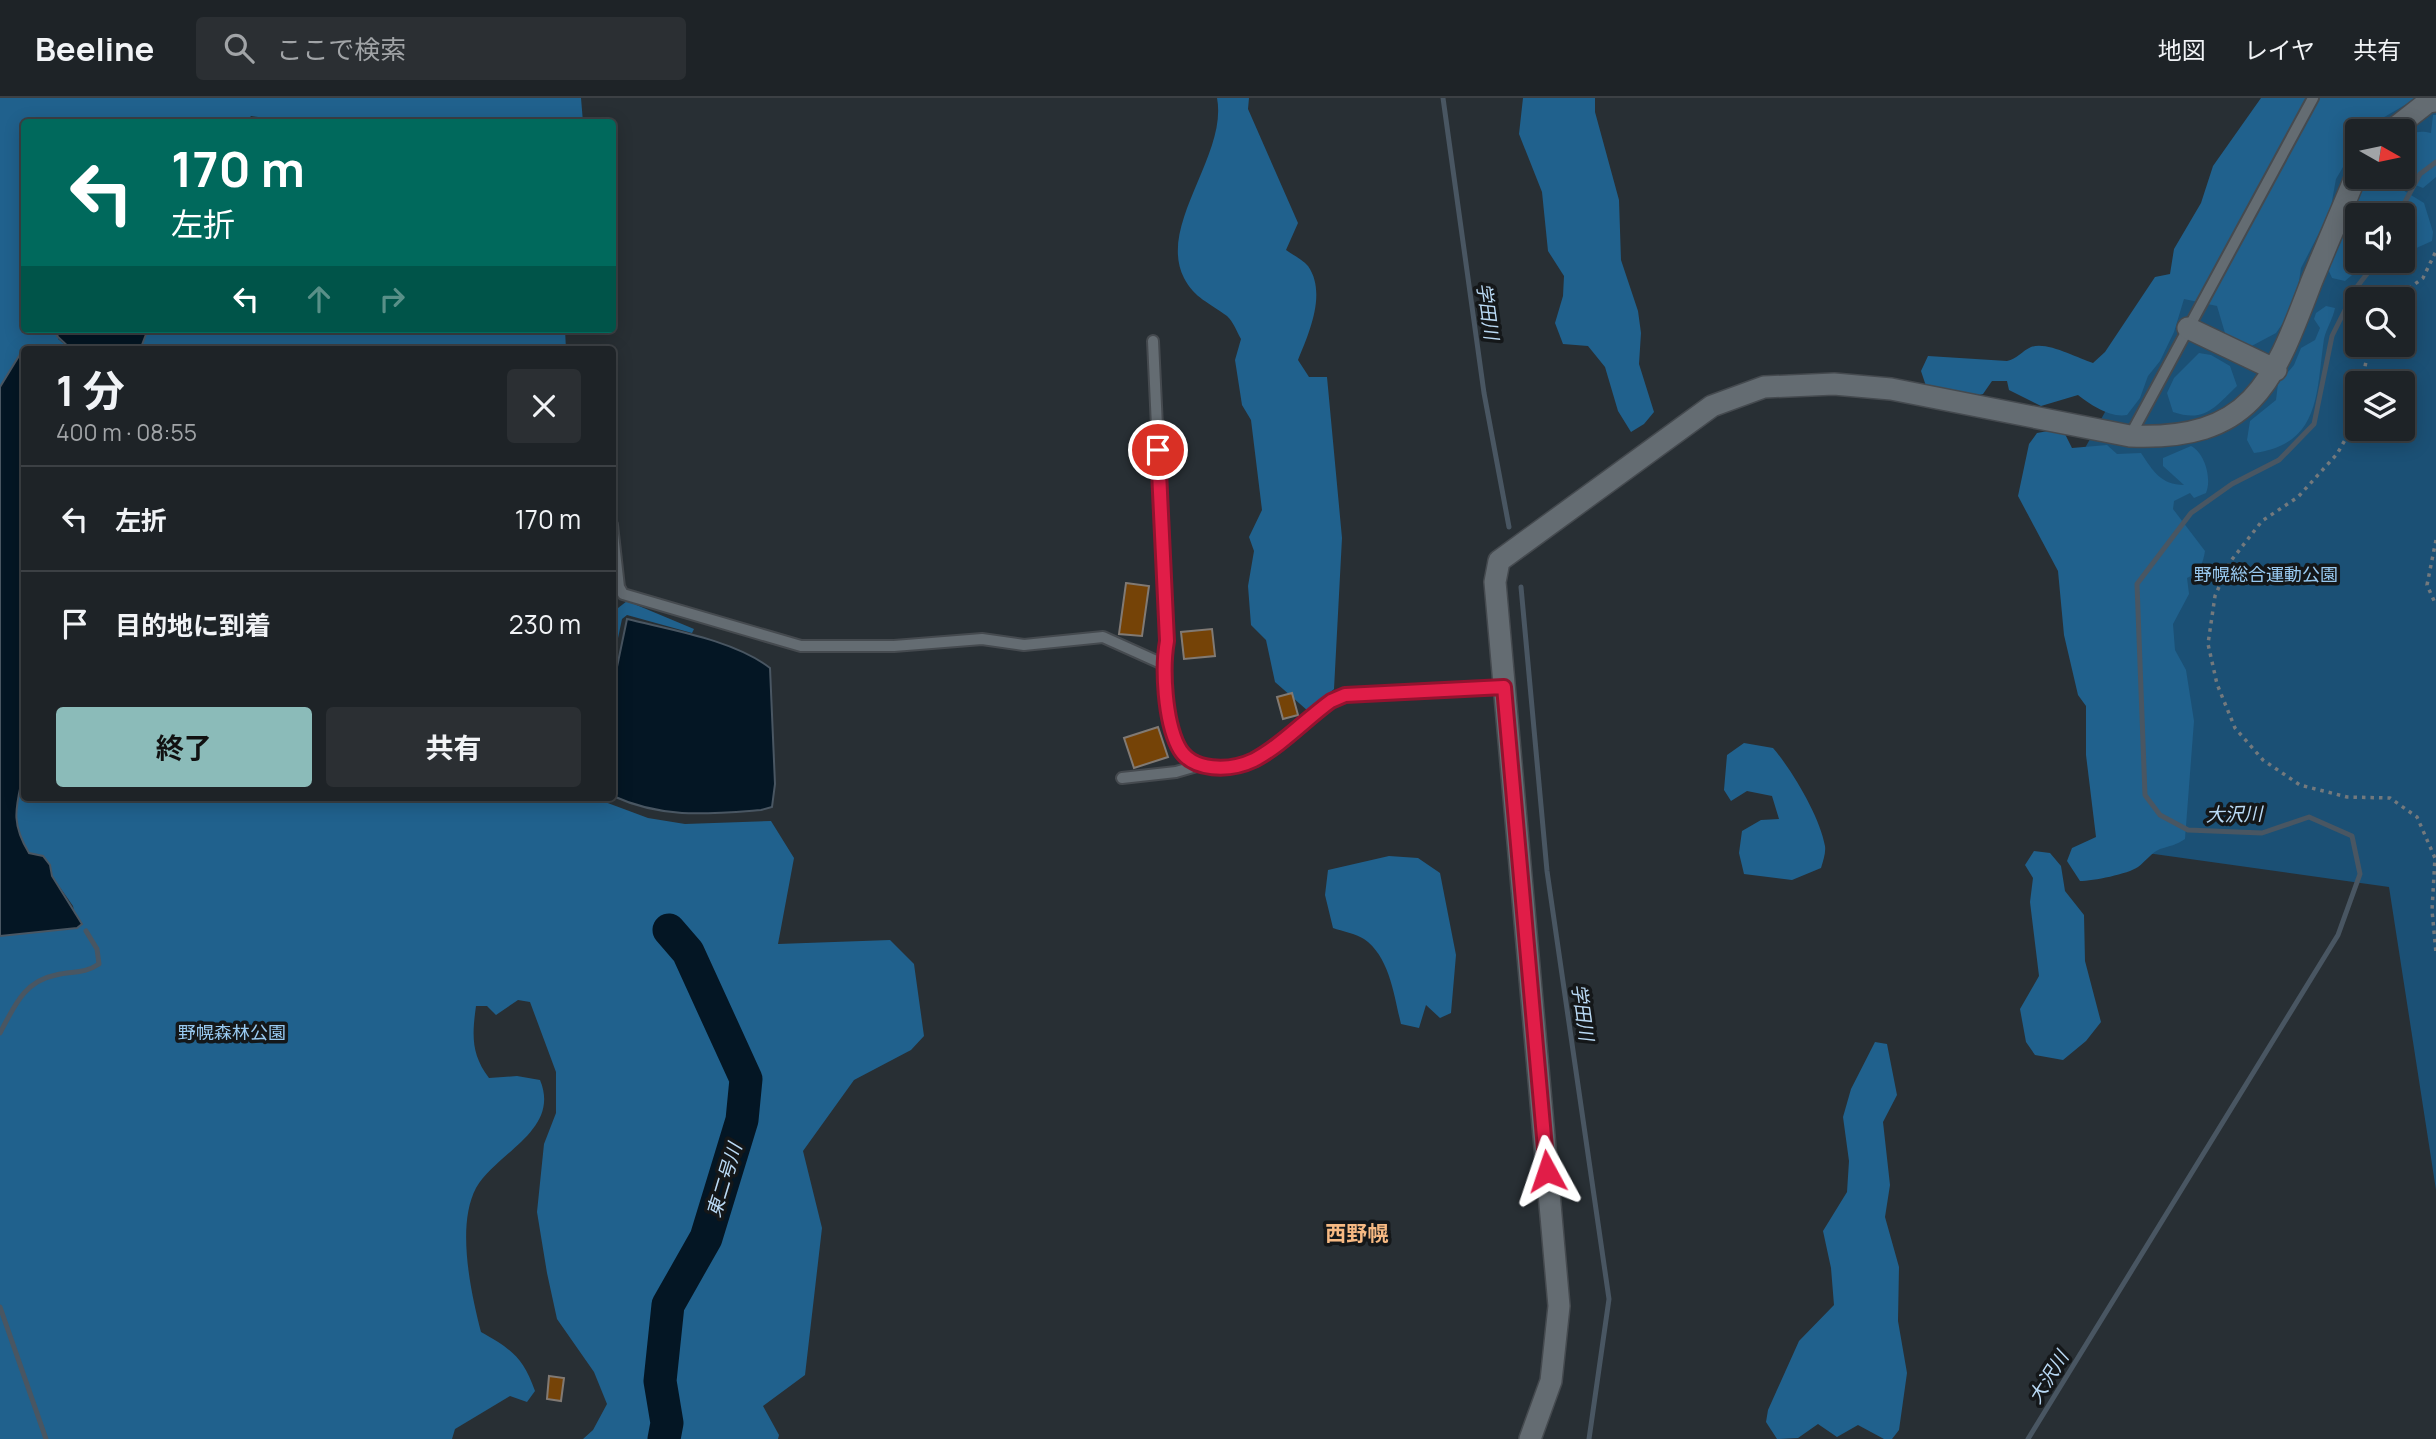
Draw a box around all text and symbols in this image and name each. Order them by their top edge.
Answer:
search box [196,17,686,80]
text: Beeline [35,26,154,71]
icon: search [220,29,258,67]
text: ここで検索 [276,31,406,67]
text: 地図 [2158,33,2206,66]
text: レイヤ [2244,33,2315,66]
text: 共有 [2353,33,2401,66]
north arrow [2345,119,2415,189]
map controls [2345,119,2415,441]
text: 170 m [171,135,305,202]
icon: left [56,147,147,238]
text: 左折 [171,202,235,246]
button: sound [2345,203,2415,273]
icon: left [227,280,265,318]
icon: ahead [300,280,338,318]
icon: right [373,280,411,318]
water label: 学田川 [1471,281,1505,343]
button: search [2345,287,2415,357]
text: 1 分 [56,361,125,419]
button: close [507,369,581,443]
button: layers [2345,371,2415,441]
text: 400 m · 08:55 [56,416,197,448]
pin [1128,420,1188,480]
icon: arrive [1139,431,1177,469]
icon: left [56,500,94,538]
text: 170 m [515,501,581,537]
text: 左折 [115,502,167,538]
park label: 野幌総合運動公園 [2194,562,2338,586]
icon: arrive [56,605,94,643]
text: 230 m [509,606,581,642]
text: 目的地に到着 [115,607,271,643]
button: 終了 [56,707,312,787]
button: 共有 [326,707,581,787]
water label: 大沢川 [2205,800,2265,827]
water label: 学田川 [1566,982,1600,1044]
park label: 野幌森林公園 [178,1020,286,1044]
position arrow [1510,1134,1584,1208]
water label: 東二号川 [700,1138,748,1220]
district label: 西野幌 [1326,1219,1389,1247]
water label: 大沢川 [2022,1344,2075,1408]

